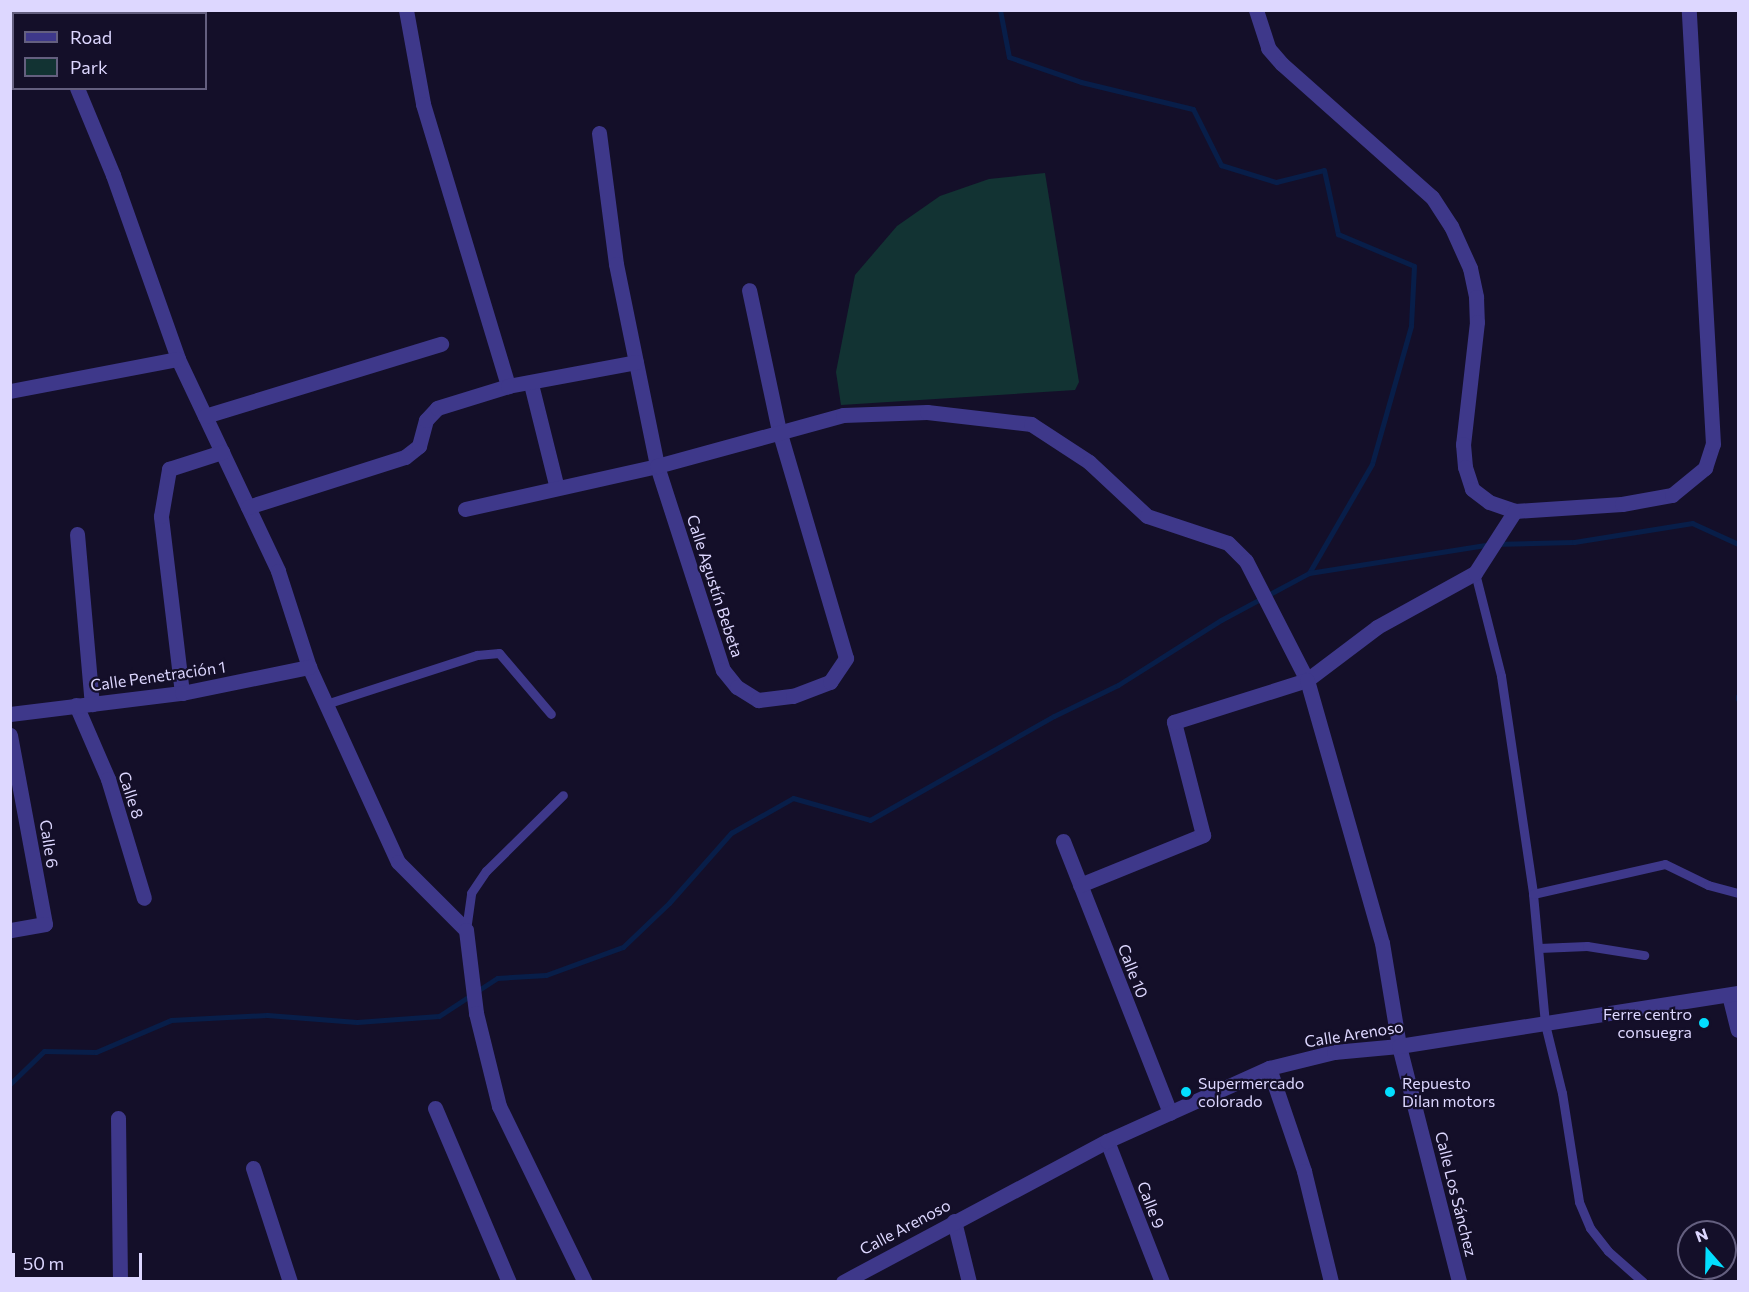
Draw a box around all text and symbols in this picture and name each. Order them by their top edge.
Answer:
legend [12,12,207,90]
text: Road [70,26,112,48]
text: Park [70,56,108,78]
street label: Calle Agustín Bebeta [683,512,747,660]
street label: Calle Penetración 1 [89,657,227,695]
street label: Calle 8 [114,769,148,821]
street label: Calle 6 [36,818,62,870]
street label: Calle 10 [1114,941,1152,1001]
place label: Ferre centro consuegra [1603,1004,1692,1042]
marker: Ferre centro consuegra [1697,1016,1711,1030]
street label: Calle Arenoso [1303,1017,1405,1051]
place label: Supermercado colorado [1198,1073,1304,1111]
place label: Repuesto Dilan motors [1402,1073,1495,1111]
marker: Supermercado colorado [1179,1085,1193,1099]
marker: Repuesto Dilan motors [1383,1085,1397,1099]
street label: Calle Los Sánchez [1431,1129,1481,1259]
street label: Calle 9 [1133,1179,1169,1231]
street label: Calle Arenoso [856,1195,954,1259]
north arrow [1677,1220,1737,1280]
text: N [1692,1224,1710,1245]
scale bar [15,1241,146,1279]
text: 50 m [23,1252,64,1274]

